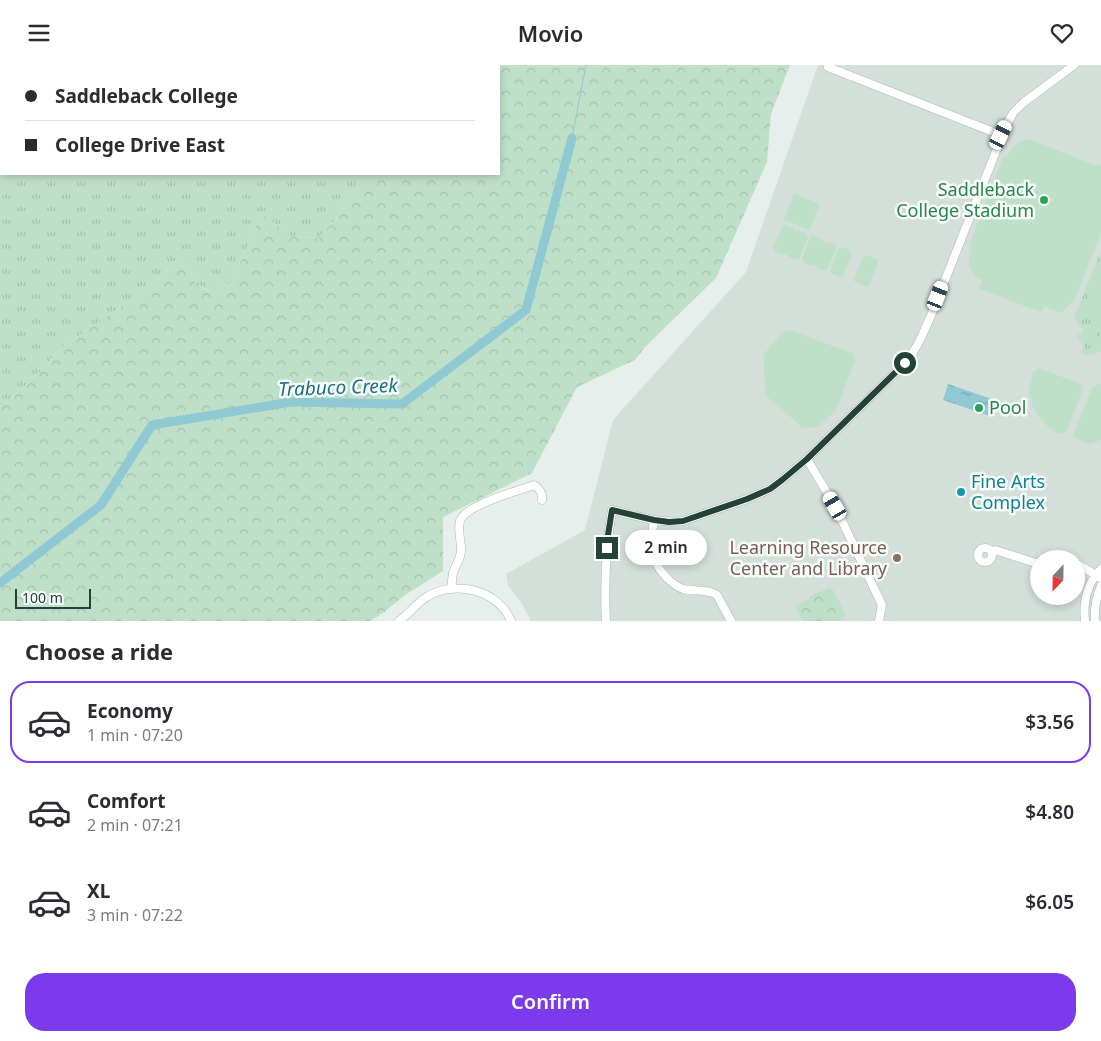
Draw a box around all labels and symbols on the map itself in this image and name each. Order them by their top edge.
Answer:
car [987,118,1014,152]
place label: Saddleback College Stadium [896,177,1034,222]
marker: Saddleback College Stadium [1038,194,1050,206]
car [925,279,950,313]
route start [894,352,916,374]
water label: Trabuco Creek [278,372,399,402]
place label: Pool [989,395,1026,419]
marker: Pool [973,402,985,414]
place label: Fine Arts Complex [971,469,1046,514]
marker: Fine Arts Complex [955,486,967,498]
car [821,489,848,523]
callout: 2 min [624,531,707,565]
place label: Learning Resource Center and Library [729,535,888,580]
route end [596,537,618,559]
north arrow [1030,550,1085,605]
marker: Learning Resource Center and Library [891,552,903,564]
scale bar [15,586,91,609]

